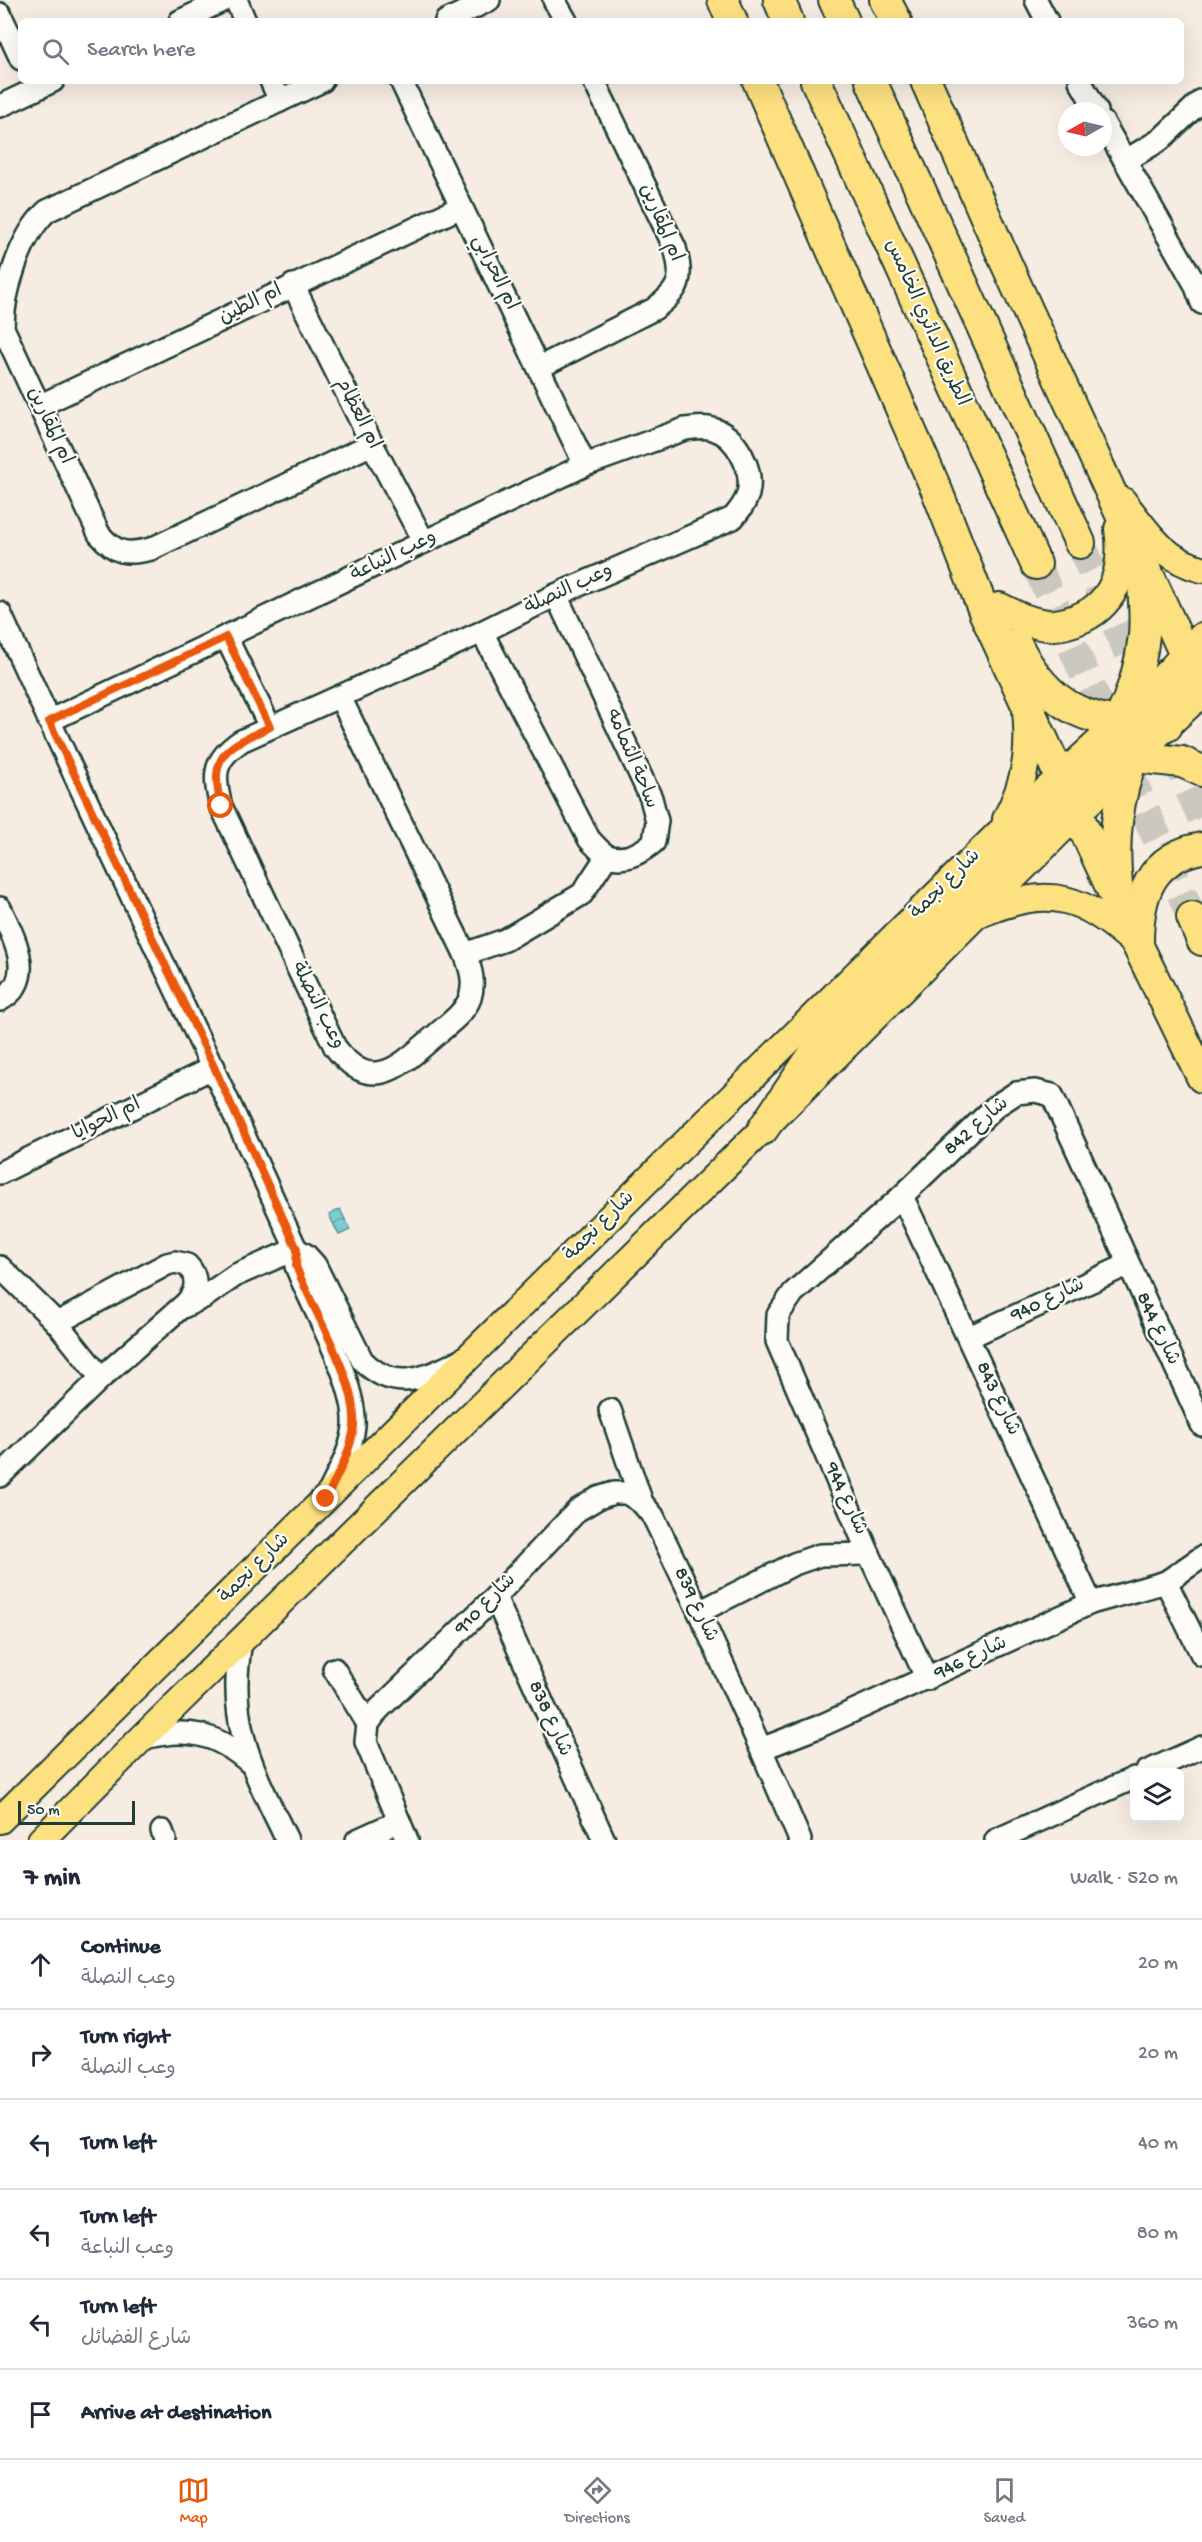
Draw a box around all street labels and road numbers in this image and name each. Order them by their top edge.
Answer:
street label: ام المقارين [633,180,688,265]
street label: ام الحرابي [463,231,523,316]
street label: الطريق الدائري الخامس [879,236,974,410]
street label: ام الطين [215,279,286,330]
street label: ام العظام [328,374,386,454]
street label: ام المقارين [21,383,78,468]
street label: وعب النباعة [347,525,441,588]
street label: وعب النصلة [521,559,617,620]
street label: ساحة الثمامه [600,705,663,812]
street label: شارع نجمة [905,844,986,925]
street label: وعب النصلة [285,958,350,1053]
street label: شارع 842 [939,1092,1014,1161]
street label: ام الحوايا [69,1093,145,1146]
street label: شارع نجمة [559,1186,640,1267]
street label: شارع 940 [1006,1273,1089,1329]
street label: شارع 844 [1130,1288,1185,1369]
street label: شارع 843 [970,1358,1025,1440]
street label: شارع 944 [818,1458,872,1539]
street label: شارع نجمة [214,1528,295,1609]
street label: شارع 839 [668,1564,723,1646]
street label: شارع 910 [449,1569,522,1641]
street label: شارع 946 [930,1631,1011,1686]
street label: شارع 838 [522,1677,577,1760]

